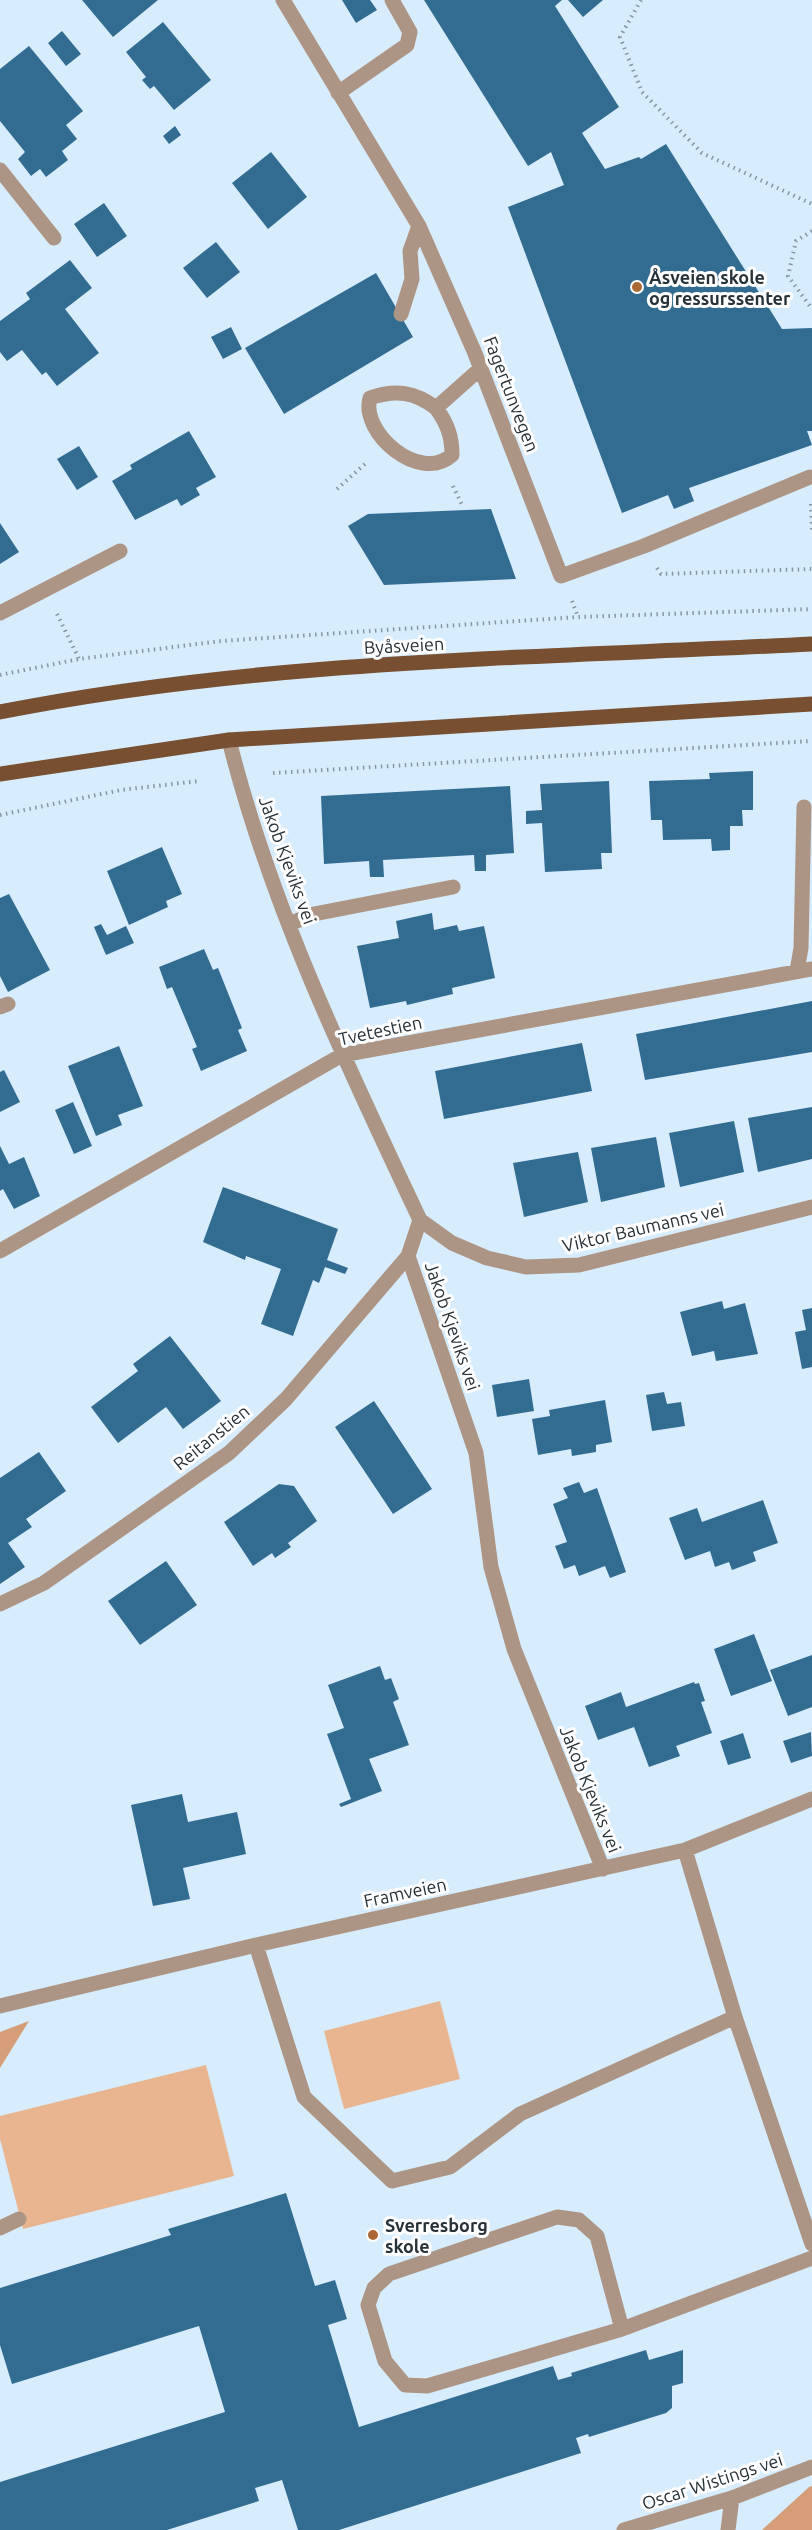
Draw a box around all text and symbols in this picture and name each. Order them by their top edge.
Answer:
place label: Åsveien skole og ressurssenter [649,267,791,308]
marker: Åsveien skole og ressurssenter [630,280,644,294]
street label: Fagertunvegen [481,333,543,455]
street label: Byåsveien [363,633,445,657]
street label: Jakob Kjeviks vei [256,793,320,927]
street label: Tvetestien [336,1011,424,1049]
street label: Viktor Baumanns vei [560,1199,726,1255]
street label: Jakob Kjeviks vei [422,1259,484,1393]
street label: Reitanstien [169,1400,253,1474]
street label: Jakob Kjeviks vei [557,1723,625,1855]
street label: Framveien [362,1873,448,1911]
place label: Sverresborg skole [385,2215,488,2256]
marker: Sverresborg skole [366,2228,380,2242]
street label: Oscar Wistings vei [639,2449,785,2513]

